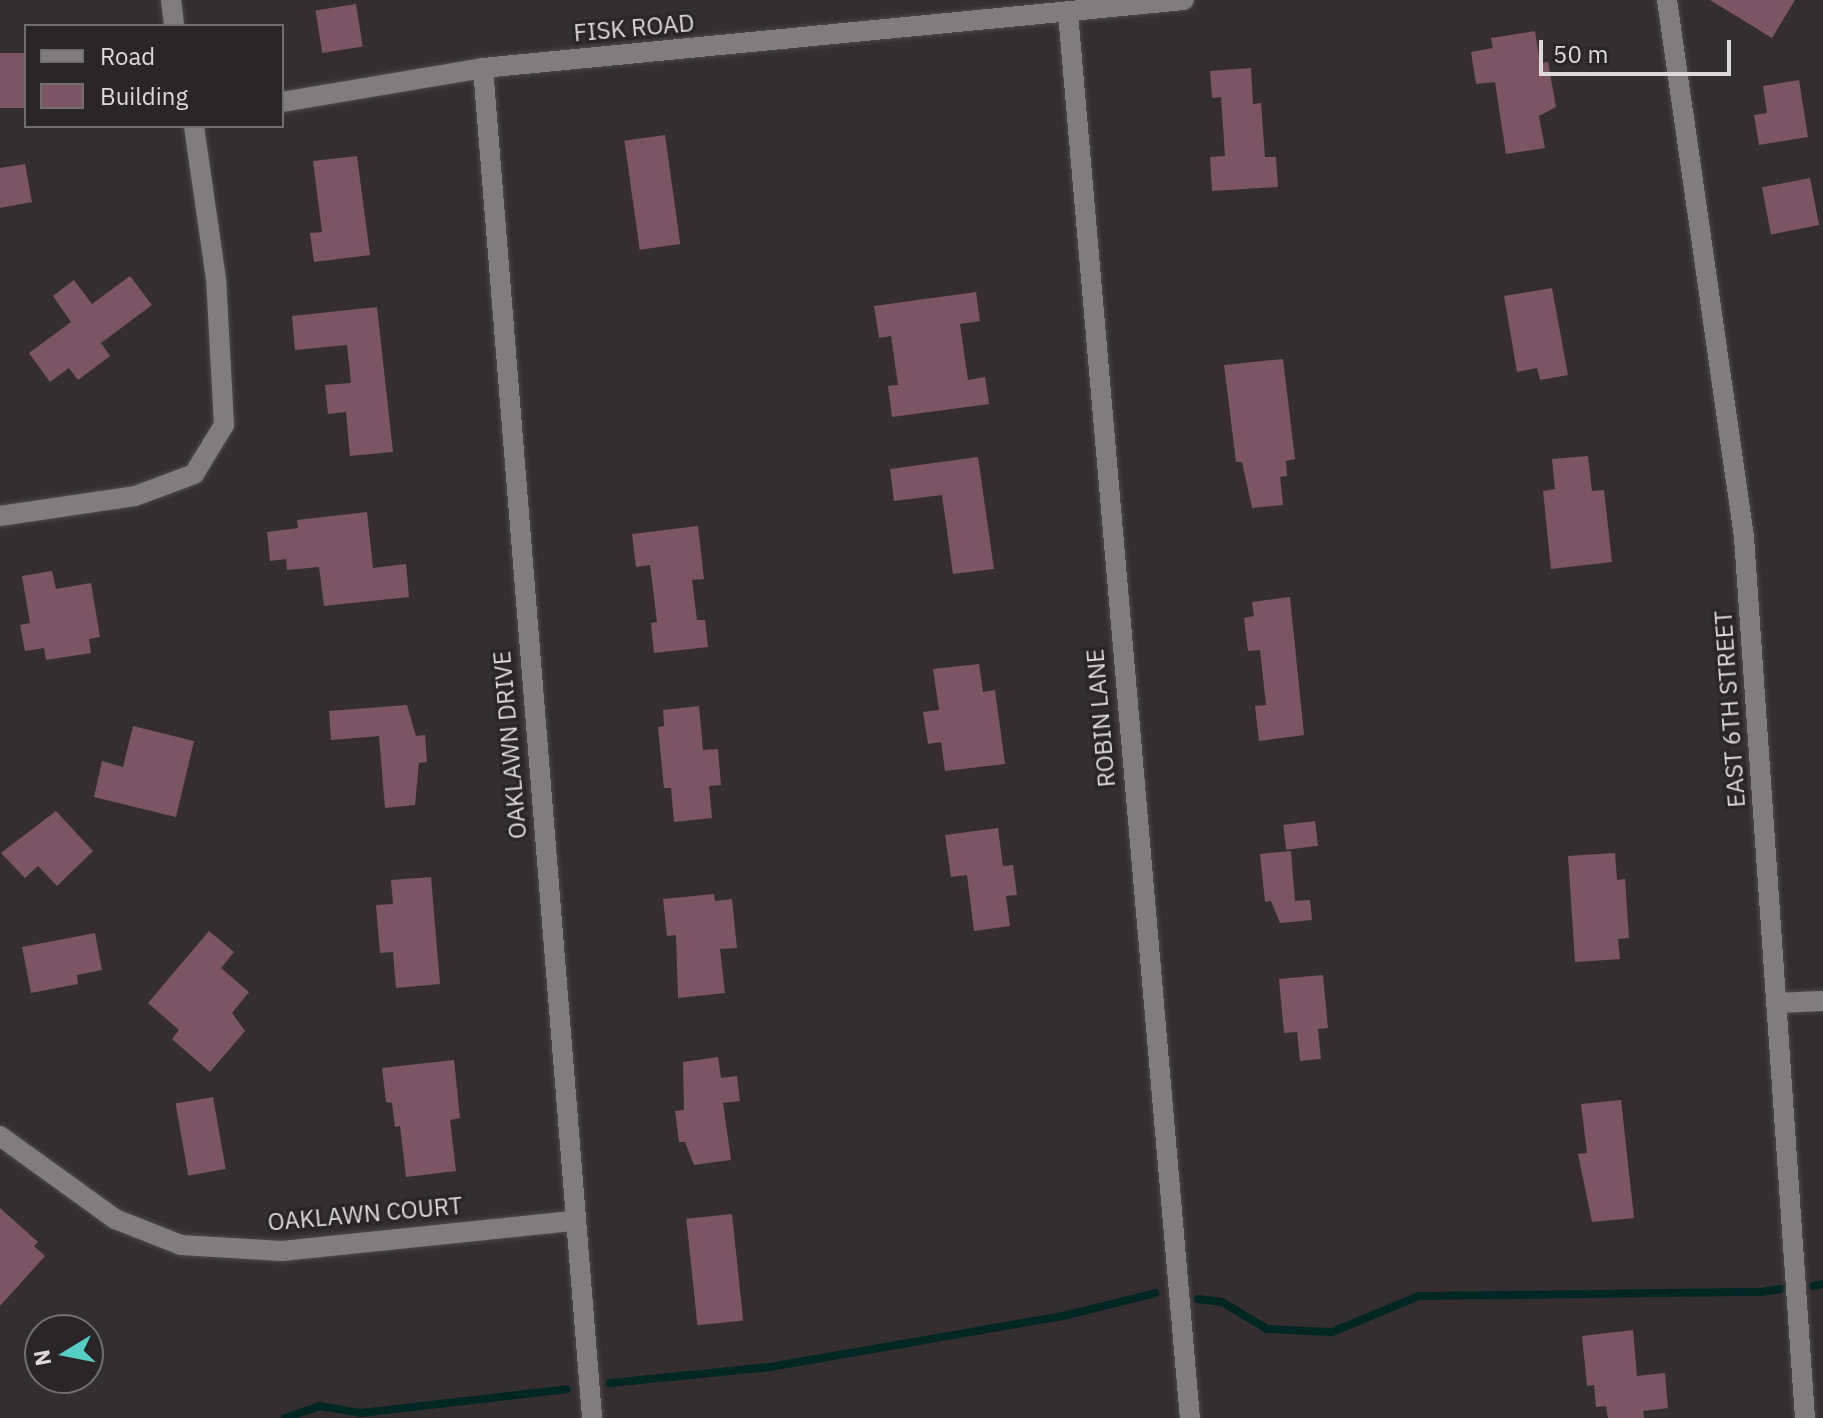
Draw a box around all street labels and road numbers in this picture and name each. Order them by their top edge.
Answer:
street label: FISK ROAD [572,8,696,48]
street label: EAST 6TH STREET [1709,609,1751,809]
street label: ROBIN LANE [1081,648,1121,788]
street label: OAKLAWN DRIVE [487,650,533,840]
street label: OAKLAWN COURT [266,1191,464,1237]

